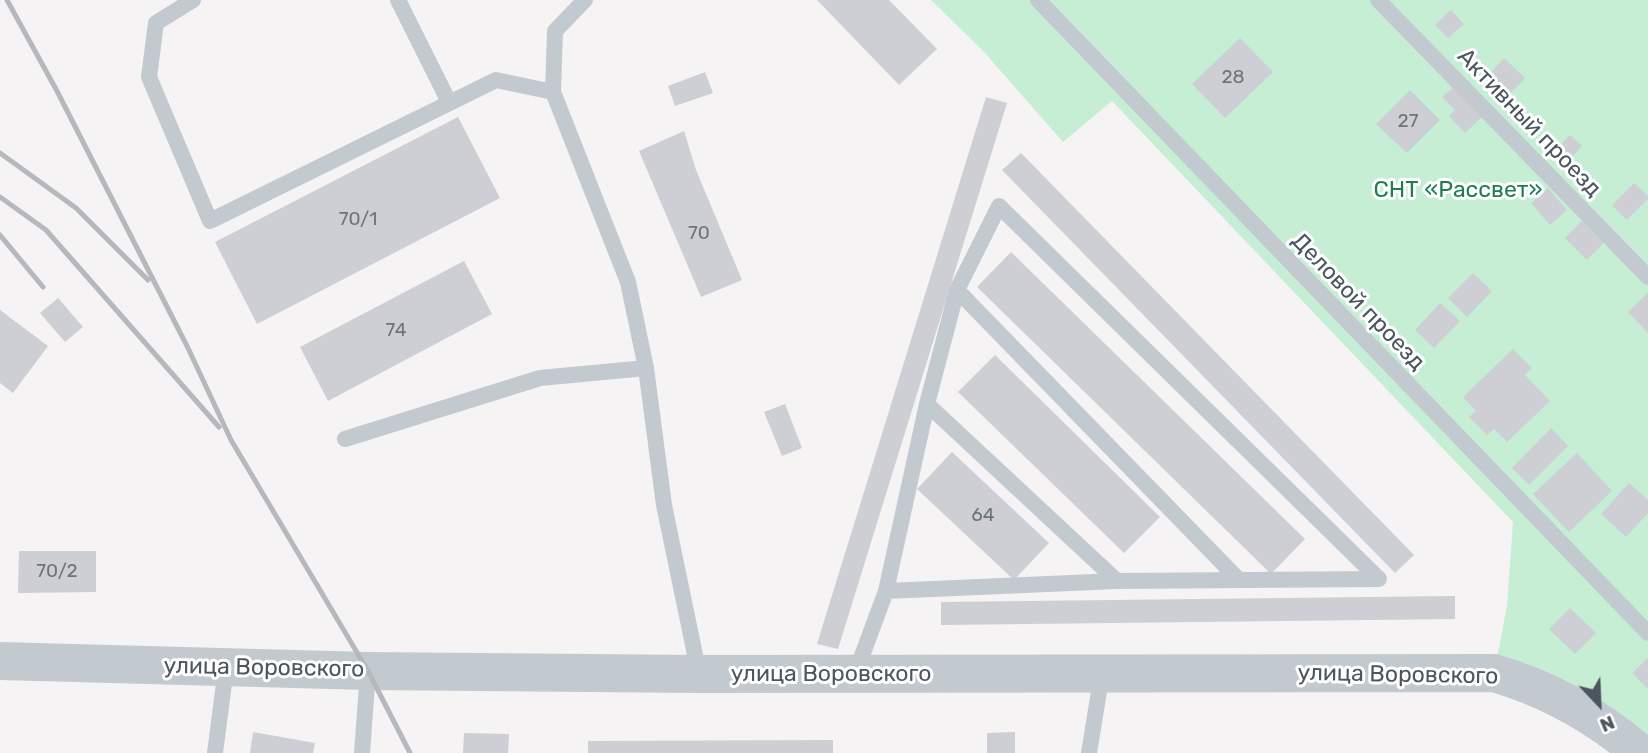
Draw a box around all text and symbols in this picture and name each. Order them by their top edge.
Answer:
street label: Активный проезд [1451,43,1607,203]
house number: 28 [1221,67,1245,89]
house number: 27 [1398,111,1418,133]
park label: СНТ «Рассвет» [1373,176,1543,204]
house number: 70/1 [339,209,377,231]
house number: 70 [688,223,710,245]
street label: Деловой проезд [1285,228,1431,376]
house number: 74 [386,320,406,342]
house number: 64 [971,505,995,527]
house number: 70/2 [36,561,78,583]
street label: улица Воровского [163,652,365,684]
street label: улица Воровского [1297,659,1499,691]
street label: улица Воровского [731,660,931,688]
north arrow [1564,669,1634,739]
text: N [1597,711,1618,737]

